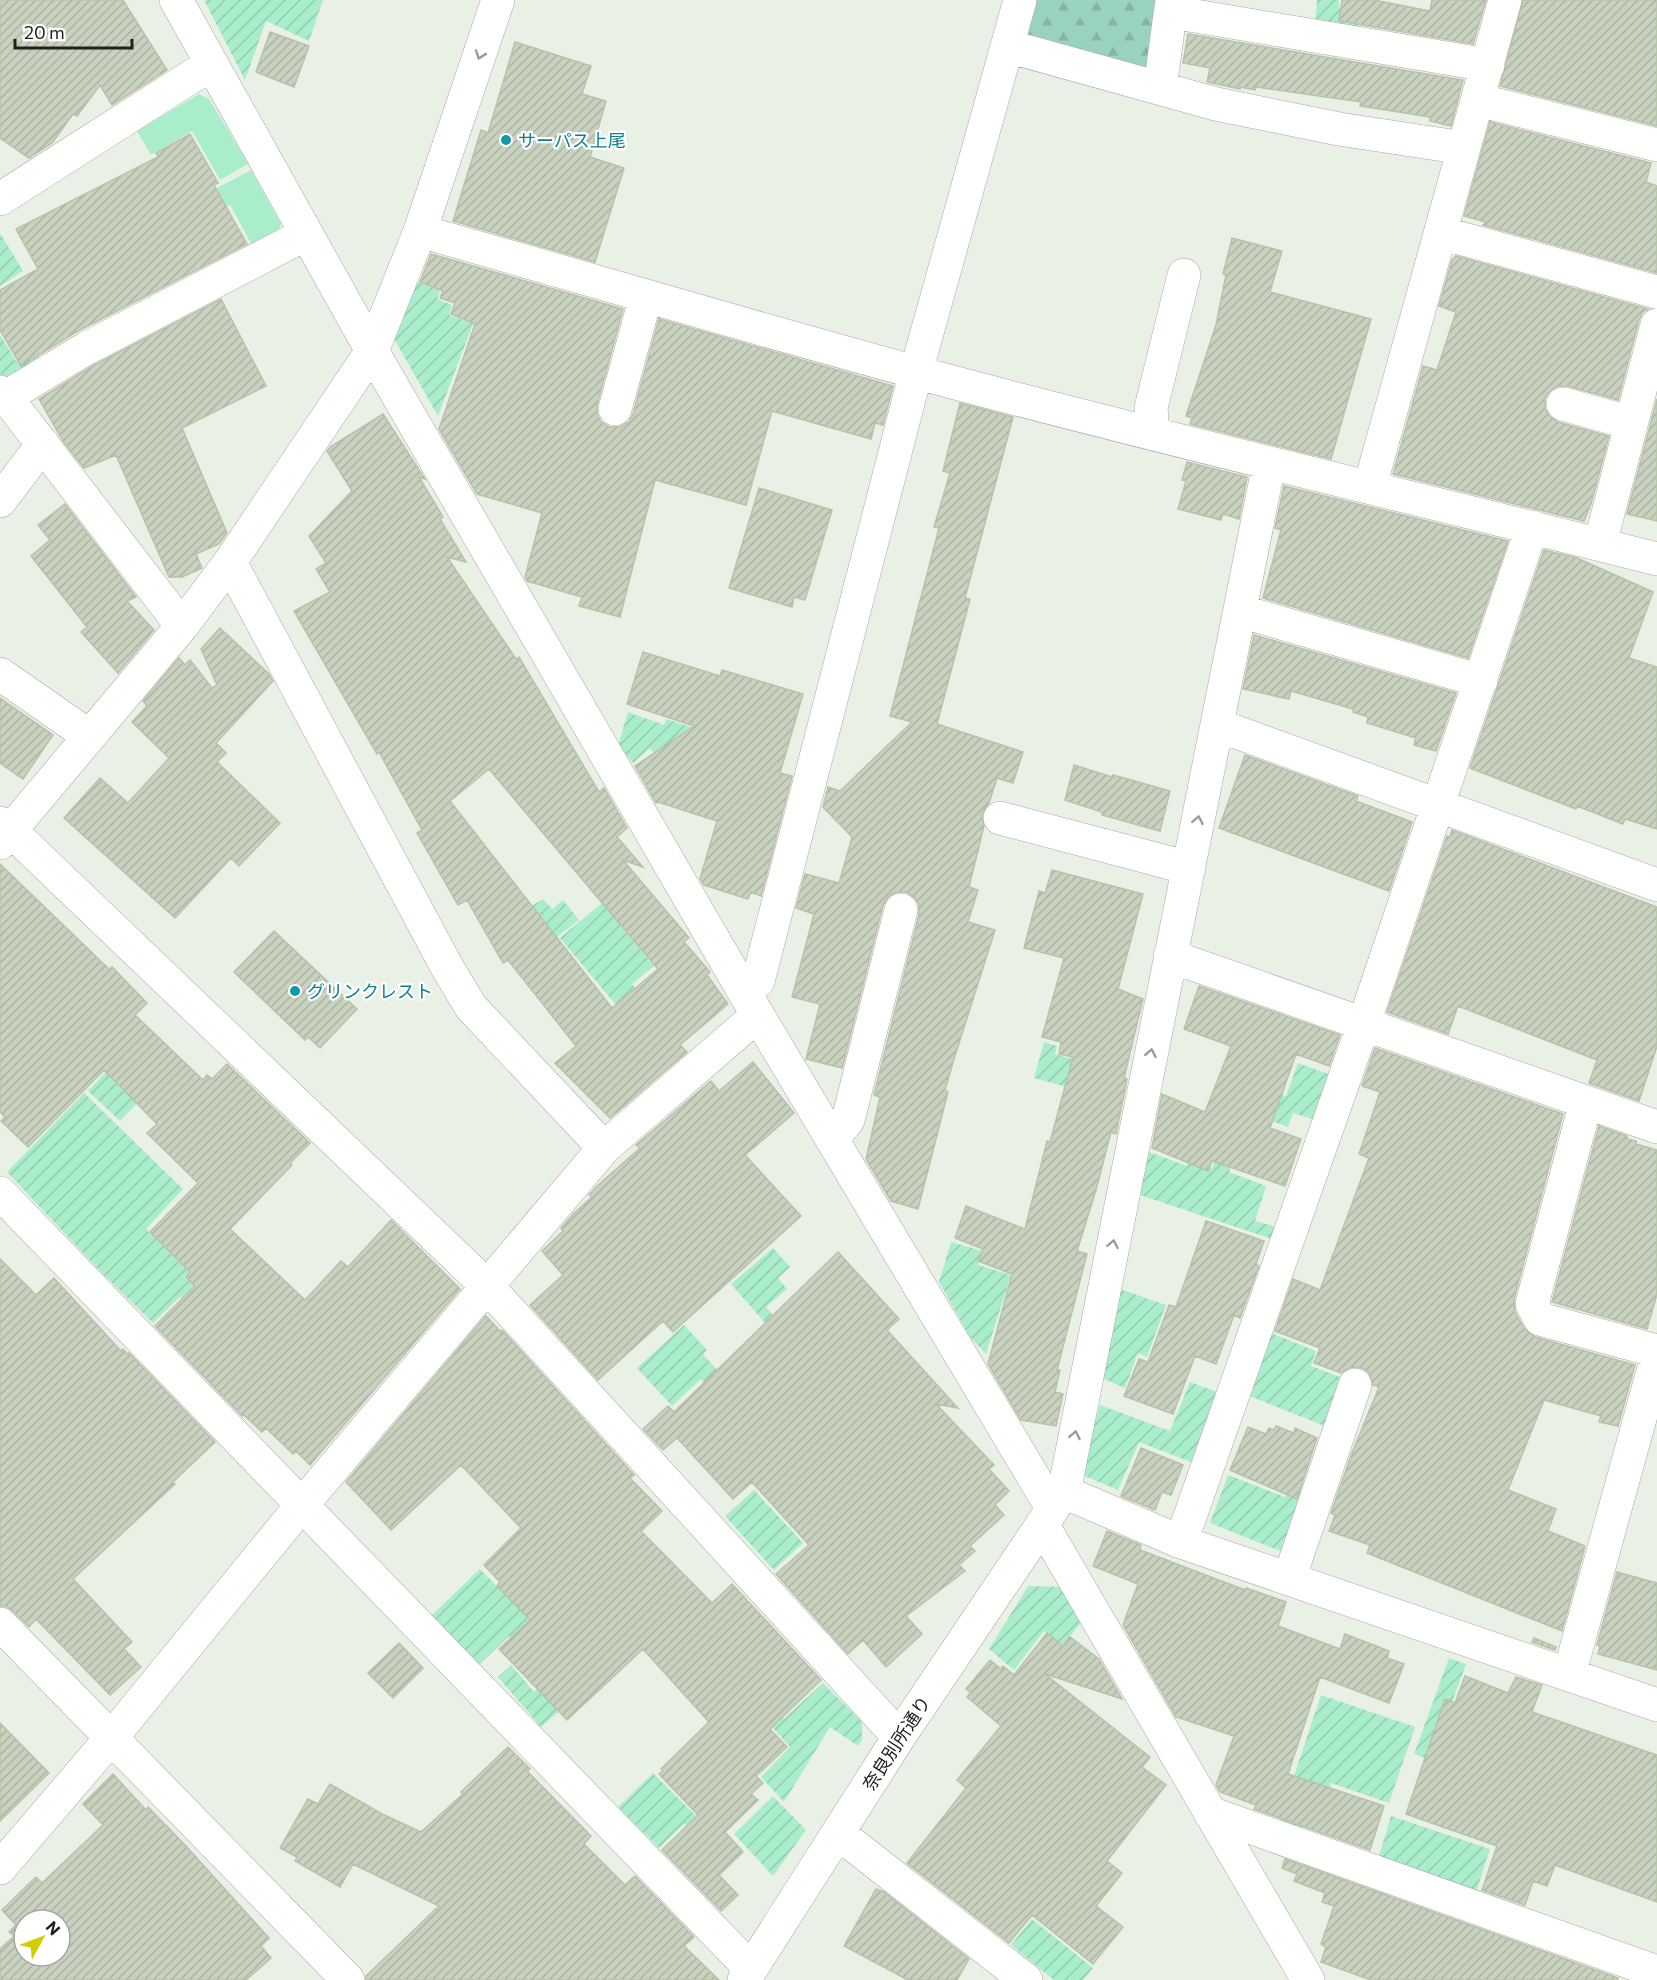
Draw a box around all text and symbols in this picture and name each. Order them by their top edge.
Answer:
scale bar [15,12,132,50]
text: 20 m [24,21,65,43]
one-way arrow [474,49,487,60]
place label: サーパス上尾 [518,129,626,151]
marker: サーパス上尾 [499,133,513,147]
one-way arrow [1191,816,1204,826]
place label: グリンクレスト [307,980,433,1002]
marker: グリンクレスト [288,984,302,998]
one-way arrow [1144,1048,1157,1058]
one-way arrow [1106,1239,1119,1249]
one-way arrow [1068,1430,1081,1440]
street label: 奈良別所通り [857,1692,935,1794]
north arrow [12,1908,72,1968]
text: N [43,1917,65,1939]

